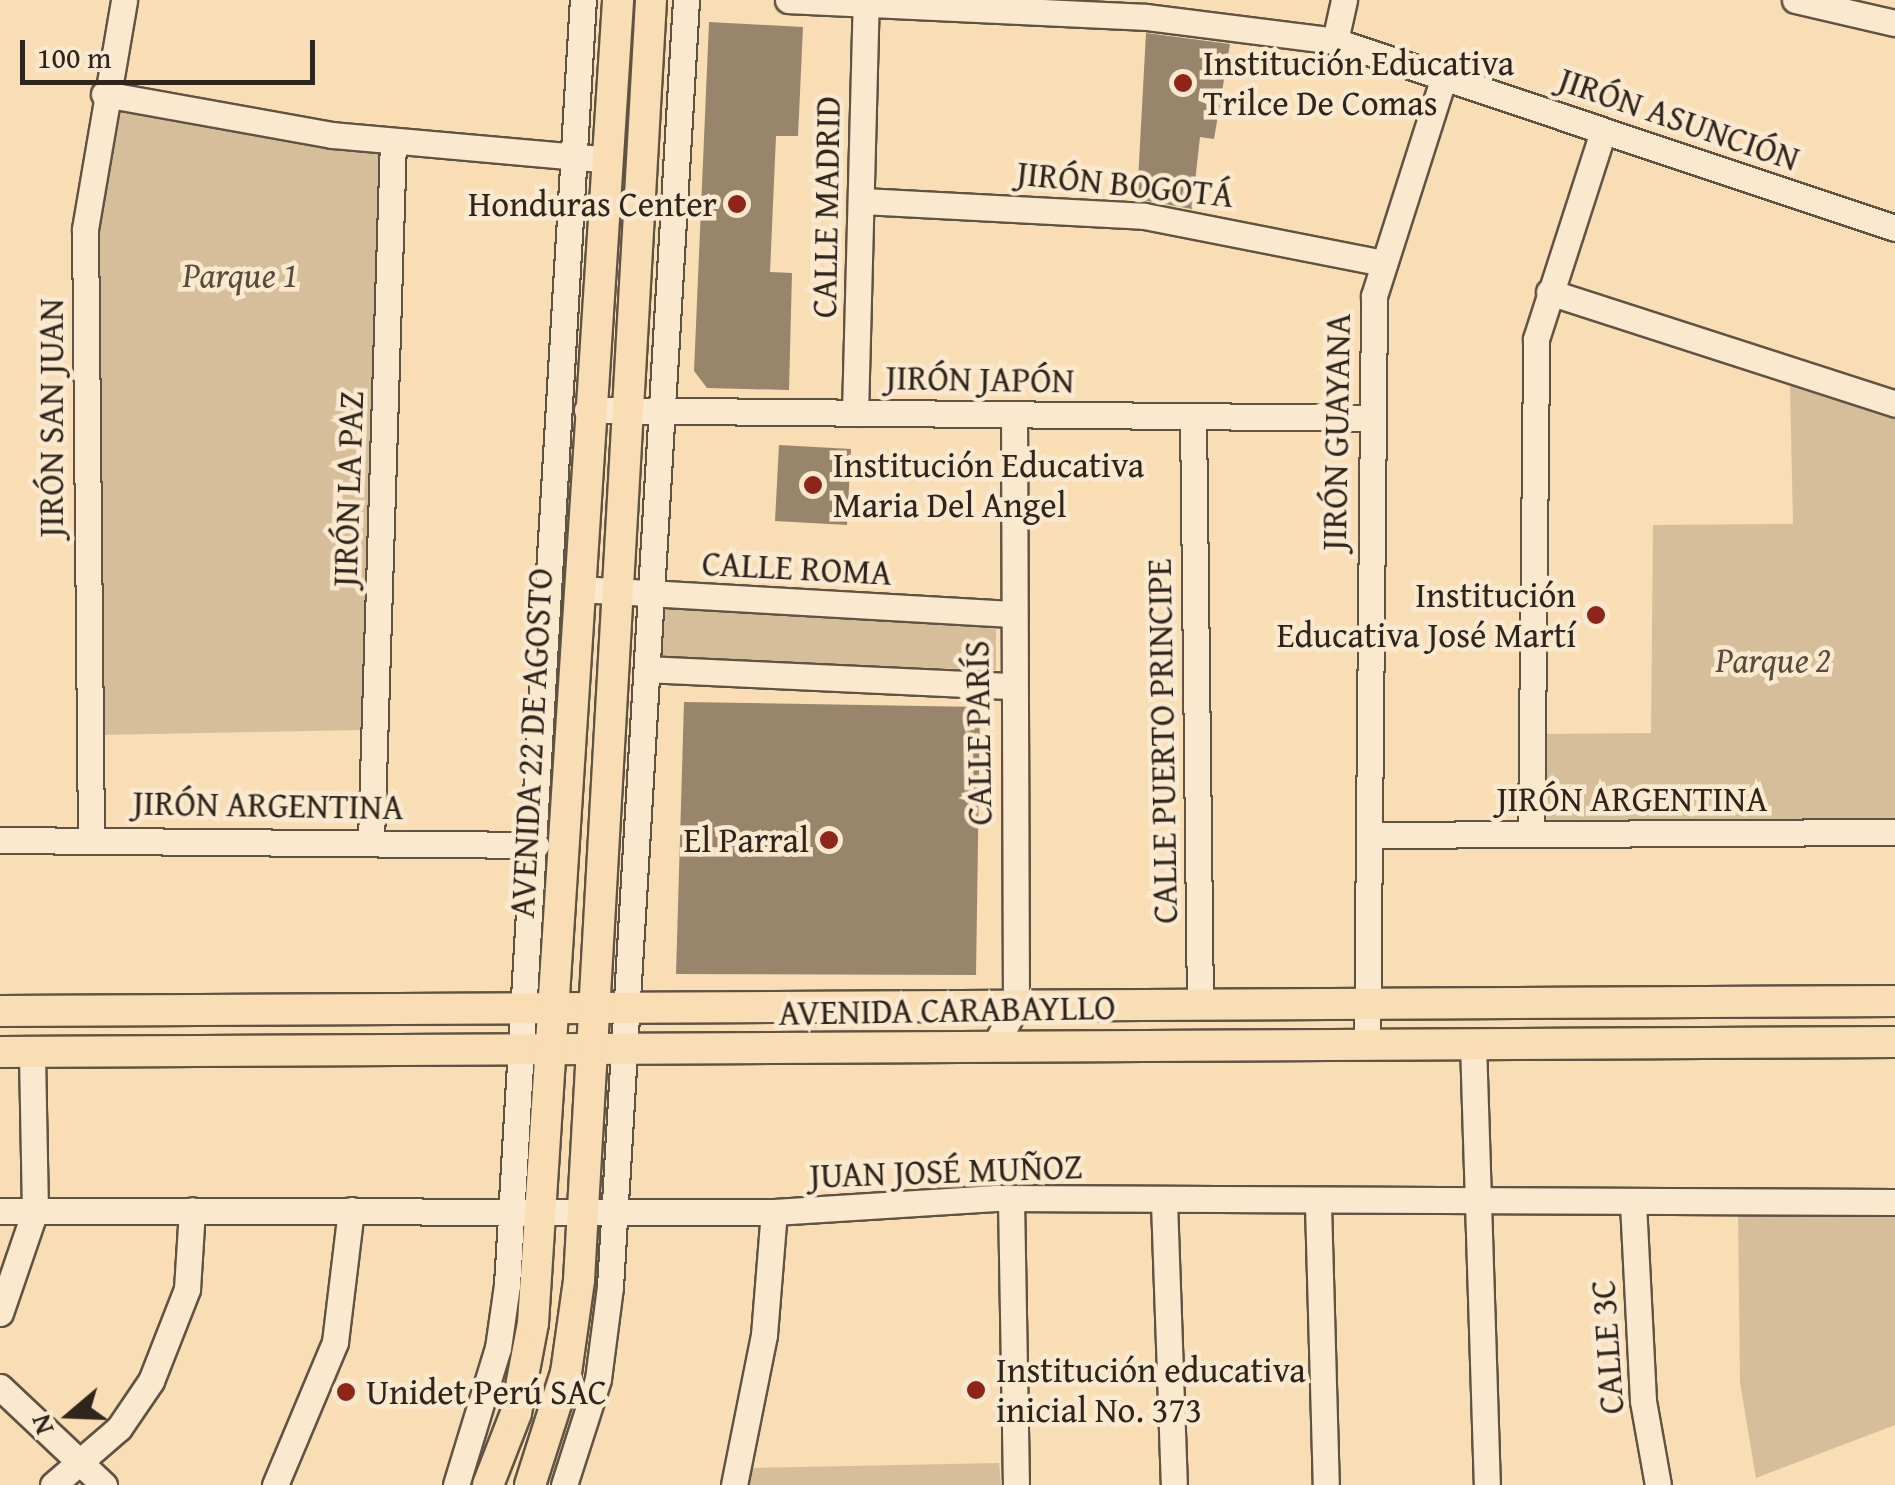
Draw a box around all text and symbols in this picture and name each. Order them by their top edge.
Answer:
scale bar [25,20,320,82]
text: 100 m [37,35,111,79]
place label: Institución Educativa Trilce De Comas [1203,42,1514,124]
street label: JIRÓN ASUNCIÓN [1553,58,1805,180]
marker: Institución Educativa Trilce De Comas [1172,72,1194,94]
street label: CALLE MADRID [803,96,849,318]
street label: JIRÓN BOGOTÁ [1015,152,1235,216]
place label: Honduras Center [468,183,717,225]
marker: Honduras Center [726,193,748,215]
park label: Parque 1 [182,254,298,296]
street label: JIRÓN SAN JUAN [30,298,72,538]
street label: JIRÓN GUAYANA [1313,313,1359,551]
street label: JIRÓN JAPÓN [885,356,1075,402]
street label: JIRÓN LA PAZ [324,390,372,588]
place label: Institución Educativa Maria Del Angel [833,444,1144,526]
marker: Institución Educativa Maria Del Angel [802,474,824,496]
street label: CALLE ROMA [701,542,893,594]
street label: CALLE PUERTO PRINCIPE [1138,558,1186,924]
street label: AVENIDA 22 DE AGOSTO [501,567,561,919]
place label: Institución Educativa José Martí [1277,574,1576,656]
marker: Institución Educativa José Martí [1585,604,1607,626]
park label: Parque 2 [1715,639,1831,681]
street label: CALLE PARÍS [955,640,1001,826]
street label: JIRÓN ARGENTINA [1497,778,1767,820]
street label: JIRÓN ARGENTINA [132,782,404,828]
place label: El Parral [684,819,809,861]
marker: El Parral [818,829,840,851]
street label: AVENIDA CARABAYLLO [778,986,1116,1034]
street label: JUAN JOSÉ MUÑOZ [809,1145,1083,1197]
street label: CALLE 3C [1581,1278,1633,1416]
place label: Institución educativa inicial No. 373 [996,1349,1306,1431]
north arrow [20,1365,120,1465]
place label: Unidet Perú SAC [366,1371,607,1413]
marker: Institución educativa inicial No. 373 [965,1379,987,1401]
marker: Unidet Perú SAC [335,1381,357,1403]
text: N [19,1409,64,1440]

